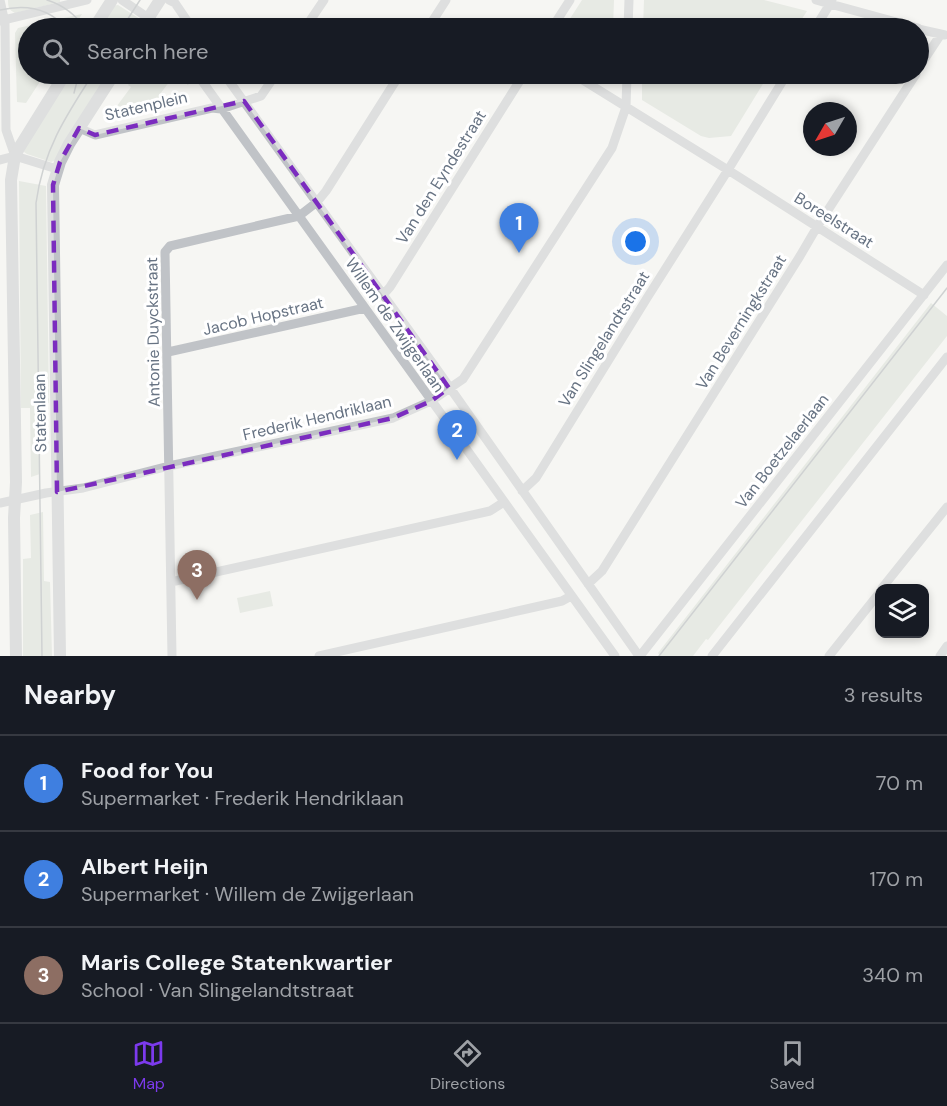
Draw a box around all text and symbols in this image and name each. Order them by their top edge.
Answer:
search box [18,18,929,84]
icon: search [39,35,72,68]
text: Search here [87,37,208,66]
street label: Statenplein [103,86,189,126]
north arrow [803,102,857,156]
street label: Van den Eyndestraat [391,106,491,248]
street label: Boreelstraat [790,187,878,253]
pin: 1 [500,204,538,253]
your location [621,227,650,256]
street label: Van Beverningkstraat [691,251,791,393]
street label: Willem de Zwijgerlaan [341,254,449,396]
street label: Antonie Duyckstraat [141,257,165,407]
street label: Van Slingelandtstraat [554,267,654,411]
street label: Jacob Hopstraat [201,292,325,340]
street label: Statenlaan [29,374,51,452]
street label: Van Boetzelaerlaan [731,389,833,513]
street label: Frederik Hendriklaan [241,391,393,445]
pin: 2 [438,410,476,460]
pin: 3 [178,550,216,600]
map controls [875,584,929,638]
button: layers [875,584,929,638]
text: Nearby [24,678,116,712]
text: 3 results [844,682,923,708]
text: Food for You [81,756,213,785]
text: 1 [40,770,47,796]
text: 70 m [876,770,923,796]
text: Supermarket · Frederik Hendriklaan [81,785,404,811]
text: Albert Heijn [81,852,208,881]
text: 2 [38,866,49,892]
text: 170 m [870,866,923,892]
text: Supermarket · Willem de Zwijgerlaan [81,881,414,907]
text: Maris College Statenkwartier [81,948,392,977]
text: 3 [37,962,50,988]
text: 340 m [862,962,923,988]
text: School · Van Slingelandtstraat [81,977,354,1003]
tab: Map [132,1037,165,1094]
tab: Directions [430,1037,505,1094]
tab: Saved [770,1037,815,1094]

